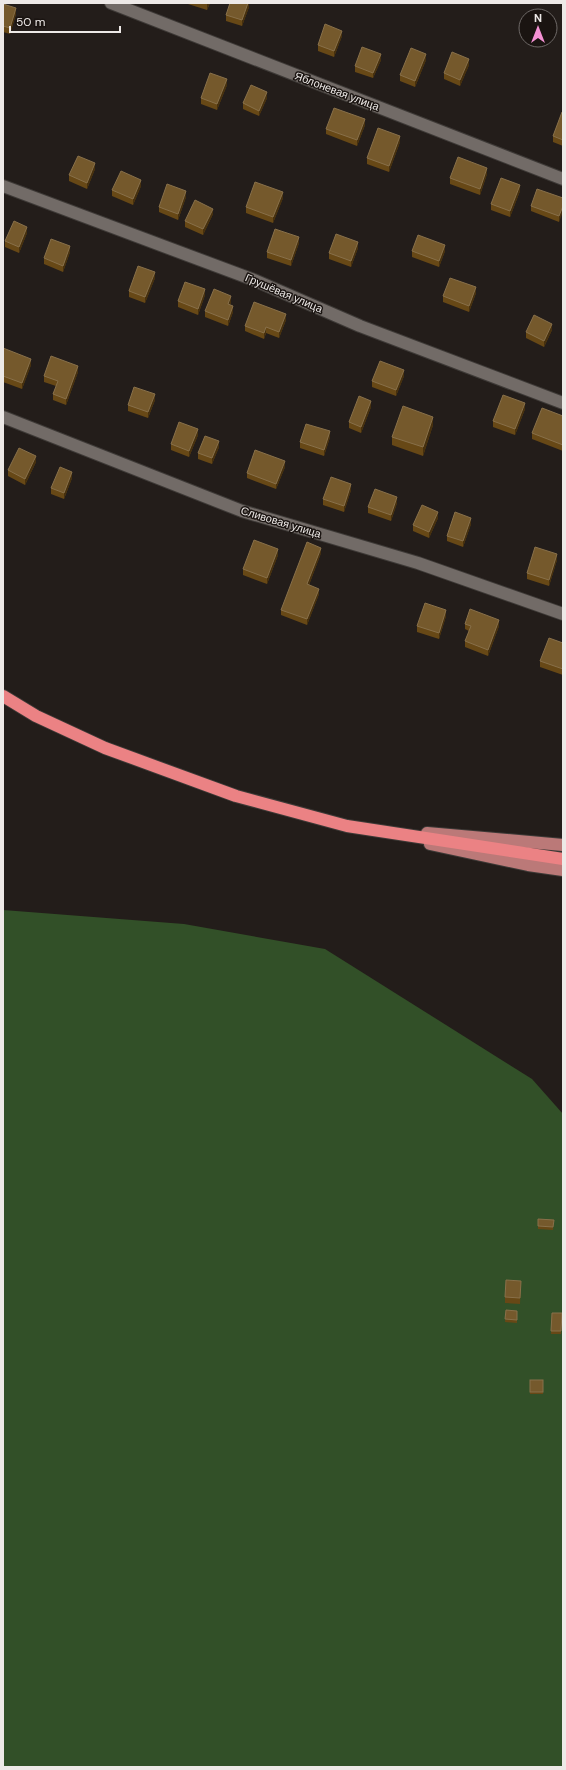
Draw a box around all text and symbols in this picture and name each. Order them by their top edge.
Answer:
scale bar [10,8,120,34]
north arrow [518,8,558,48]
text: N [534,11,542,25]
text: 50 m [16,14,45,30]
street label: Яблоневая улица [293,68,382,114]
street label: Грушёвая улица [243,270,326,316]
street label: Сливовая улица [239,503,324,541]

